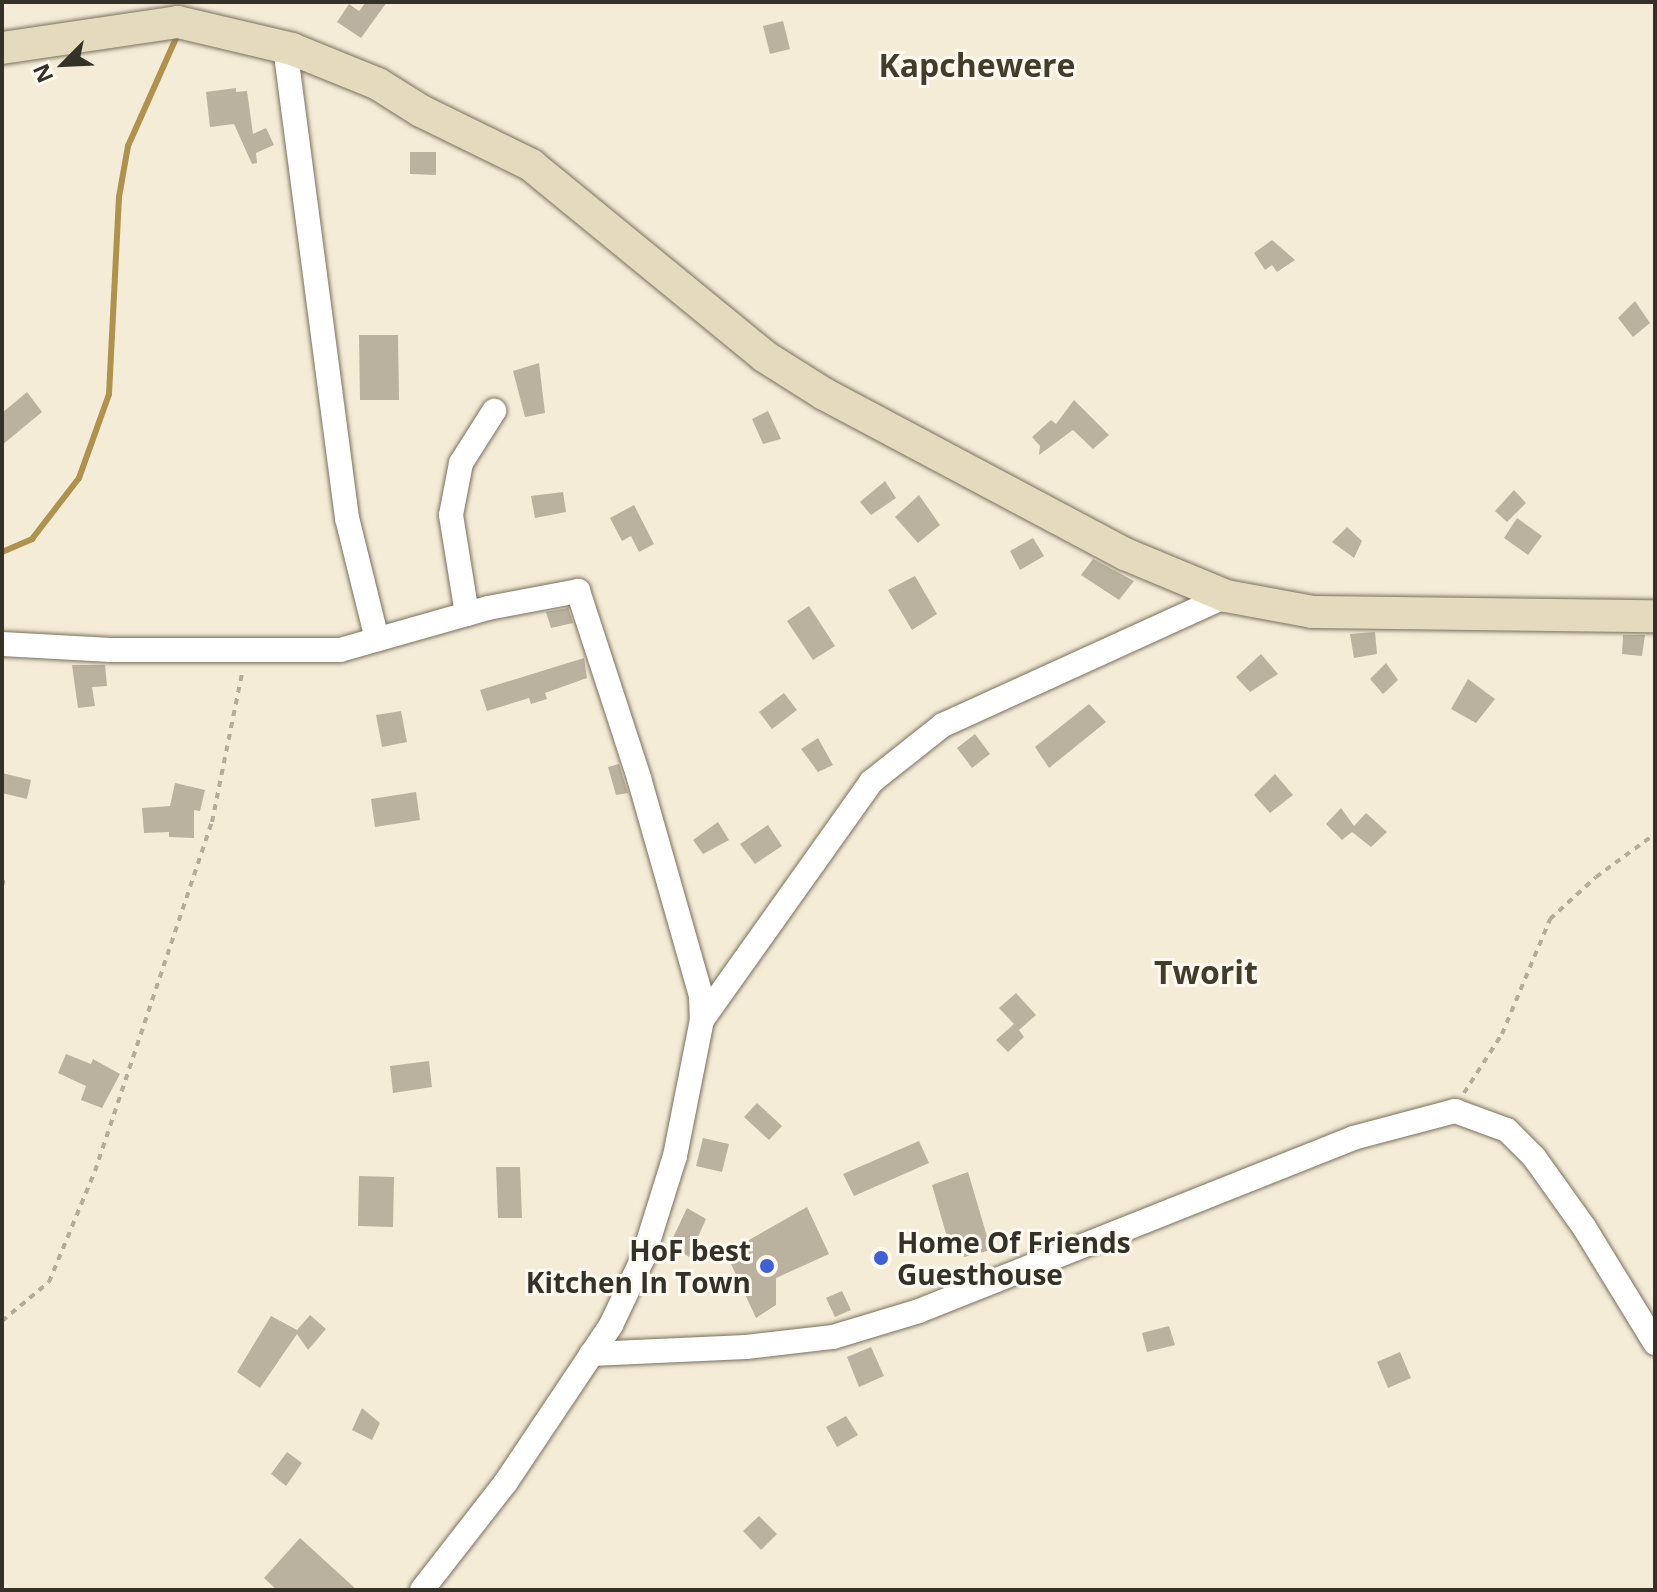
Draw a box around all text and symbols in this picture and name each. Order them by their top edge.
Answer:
north arrow [24,24,104,104]
district label: Kapchewere [879,46,1075,84]
text: N [25,59,59,88]
district label: Tworit [1154,953,1258,991]
place label: Home Of Friends Guesthouse [897,1225,1131,1291]
place label: HoF best Kitchen In Town [526,1233,751,1299]
marker: Home Of Friends Guesthouse [872,1249,890,1267]
marker: HoF best Kitchen In Town [758,1257,776,1275]

